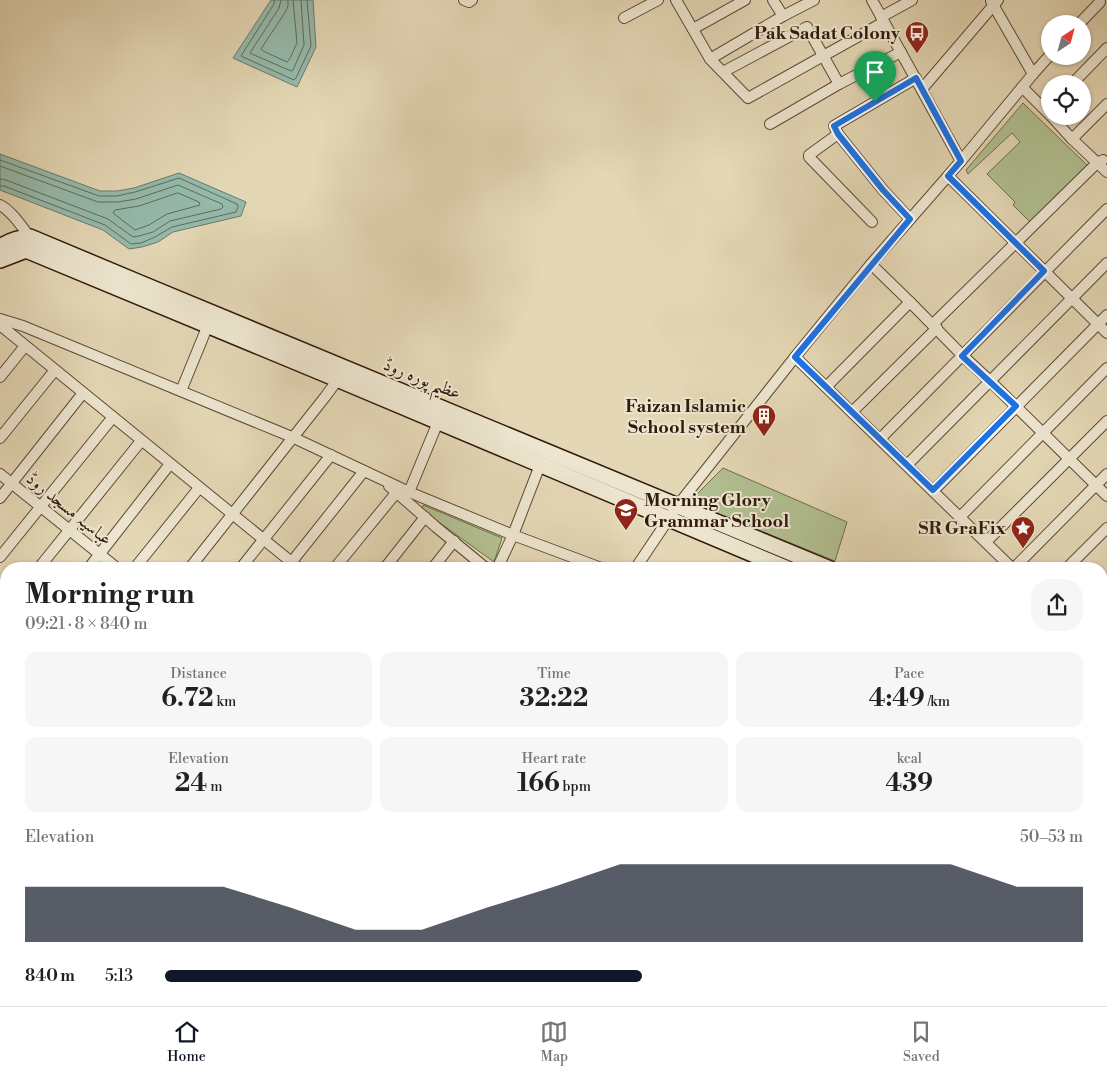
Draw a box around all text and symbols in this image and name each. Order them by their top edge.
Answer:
north arrow [1041,15,1091,65]
map controls [1041,15,1091,125]
bus stop icon: Pak Sadat Colony [904,20,930,54]
place label: Pak Sadat Colony [754,22,901,45]
pin [854,51,896,102]
icon: arrive [861,58,889,86]
button: locate [1041,75,1091,125]
street label: عظیم پورہ روڈ [377,353,464,411]
place label: Faizan Islamic School system [625,395,747,439]
building icon: Faizan Islamic School system [751,403,777,437]
street label: عباسیہ مسجد روڈ [21,467,117,551]
place label: Morning Glory Grammar School [644,489,789,533]
school or university icon: Morning Glory Grammar School [613,497,639,531]
place icon: SR GraFix [1010,515,1036,549]
place label: SR GraFix [918,517,1007,540]
text: Morning run [25,577,194,612]
button: share [1031,579,1083,631]
text: 09:21 · 8 × 840 m [25,614,148,634]
text: Distance [170,665,227,683]
text: Time [537,665,571,683]
text: Pace [894,665,924,683]
text: 6.72 [161,683,214,714]
text: 32:22 [520,683,588,714]
text: 4:49 [869,683,925,714]
text: km [214,693,236,711]
text: /km [925,693,950,711]
text: Elevation [168,750,229,768]
text: Heart rate [522,750,586,768]
text: kcal [897,750,922,768]
text: 24 [175,768,207,799]
text: 166 [517,768,560,799]
text: 439 [886,768,933,799]
text: m [207,778,223,796]
text: bpm [560,778,591,796]
text: Elevation [25,827,94,847]
text: 50–53 m [1020,827,1083,847]
text: 840 m [25,966,75,986]
text: 5:13 [105,966,133,986]
tab: Home [167,1018,206,1066]
tab: Map [540,1018,568,1066]
tab: Saved [903,1018,940,1066]

